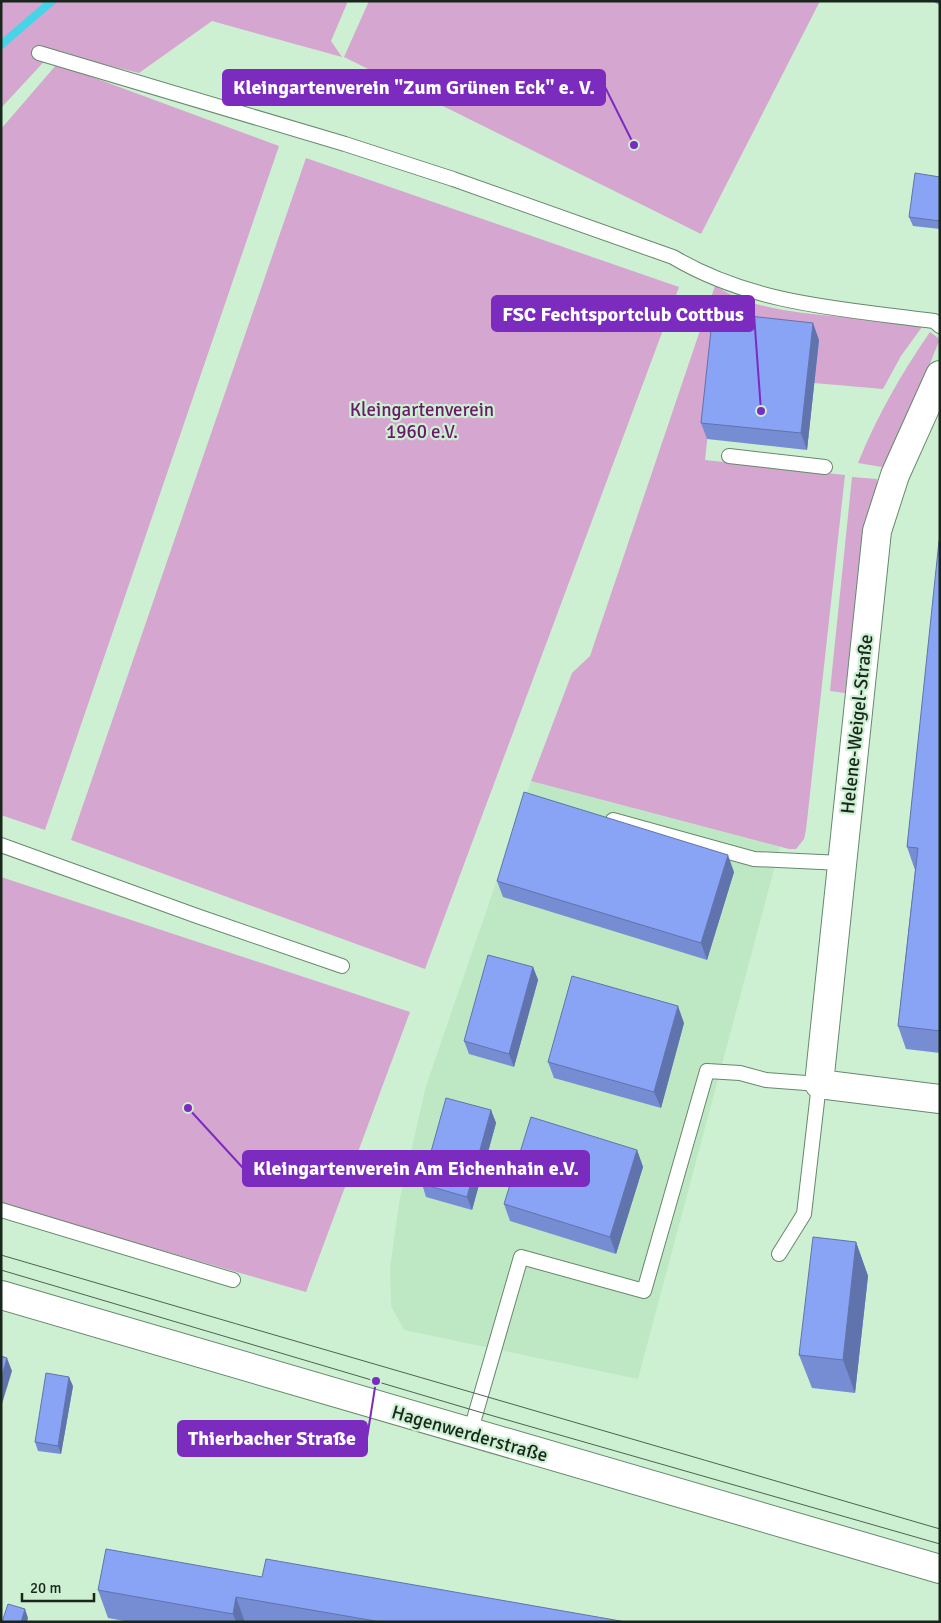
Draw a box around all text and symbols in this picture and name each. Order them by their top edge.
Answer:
callout: Kleingartenverein "Zum Grünen Eck" e. V. [223,70,605,105]
text: Kleingartenverein "Zum Grünen Eck" e. V. [233,75,595,100]
callout: FSC Fechtsportclub Cottbus [492,296,754,331]
text: FSC Fechtsportclub Cottbus [502,302,744,327]
park label: Kleingartenverein 1960 e.V. [350,398,494,444]
street label: Helene-Weigel-Straße [836,633,878,815]
callout: Kleingartenverein Am Eichenhain e.V. [243,1151,589,1186]
text: Kleingartenverein Am Eichenhain e.V. [253,1156,579,1181]
street label: Hagenwerderstraße [389,1400,551,1468]
callout: Thierbacher Straße [178,1421,367,1456]
text: Thierbacher Straße [188,1426,356,1451]
scale bar [22,1570,95,1602]
text: 20 m [30,1579,61,1597]

